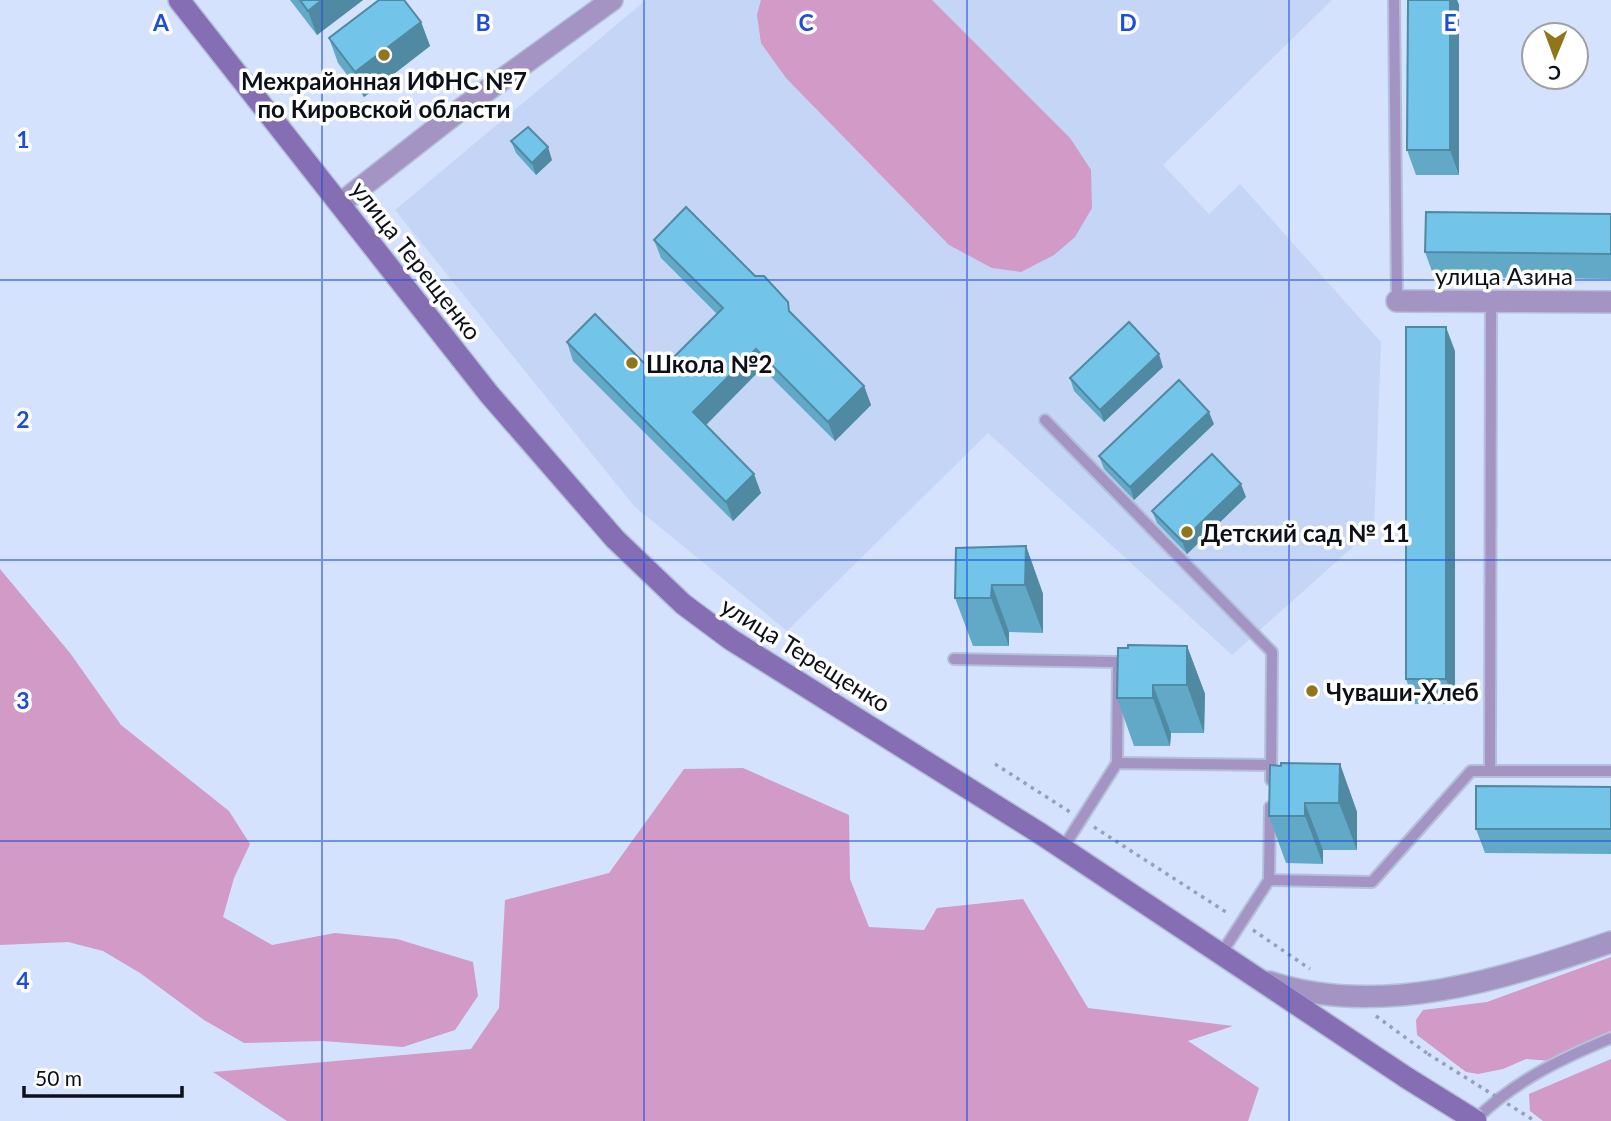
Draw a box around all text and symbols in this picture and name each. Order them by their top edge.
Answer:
text: A [152,8,170,36]
text: B [475,8,491,36]
text: C [798,8,814,36]
text: D [1119,8,1137,36]
text: E [1443,8,1457,36]
north arrow [1520,21,1590,91]
marker: Межрайонная ИФНС №7 по Кировской области [376,47,392,63]
text: С [1548,62,1561,85]
place label: Межрайонная ИФНС №7 по Кировской области [241,66,527,123]
text: 1 [16,125,30,153]
street label: улица Терещенко [346,175,488,345]
street label: улица Азина [1435,261,1573,290]
place label: Школа №2 [646,349,772,378]
marker: Школа №2 [624,355,640,371]
text: 2 [16,405,30,433]
place label: Детский сад № 11 [1201,518,1410,547]
marker: Детский сад № 11 [1179,524,1195,540]
street label: улица Терещенко [716,590,896,718]
place label: Чуваши-Хлеб [1326,677,1479,706]
marker: Чуваши-Хлеб [1304,683,1320,699]
text: 3 [16,686,30,714]
text: 4 [16,966,30,994]
scale bar [24,1054,182,1098]
text: 50 m [35,1065,82,1090]

